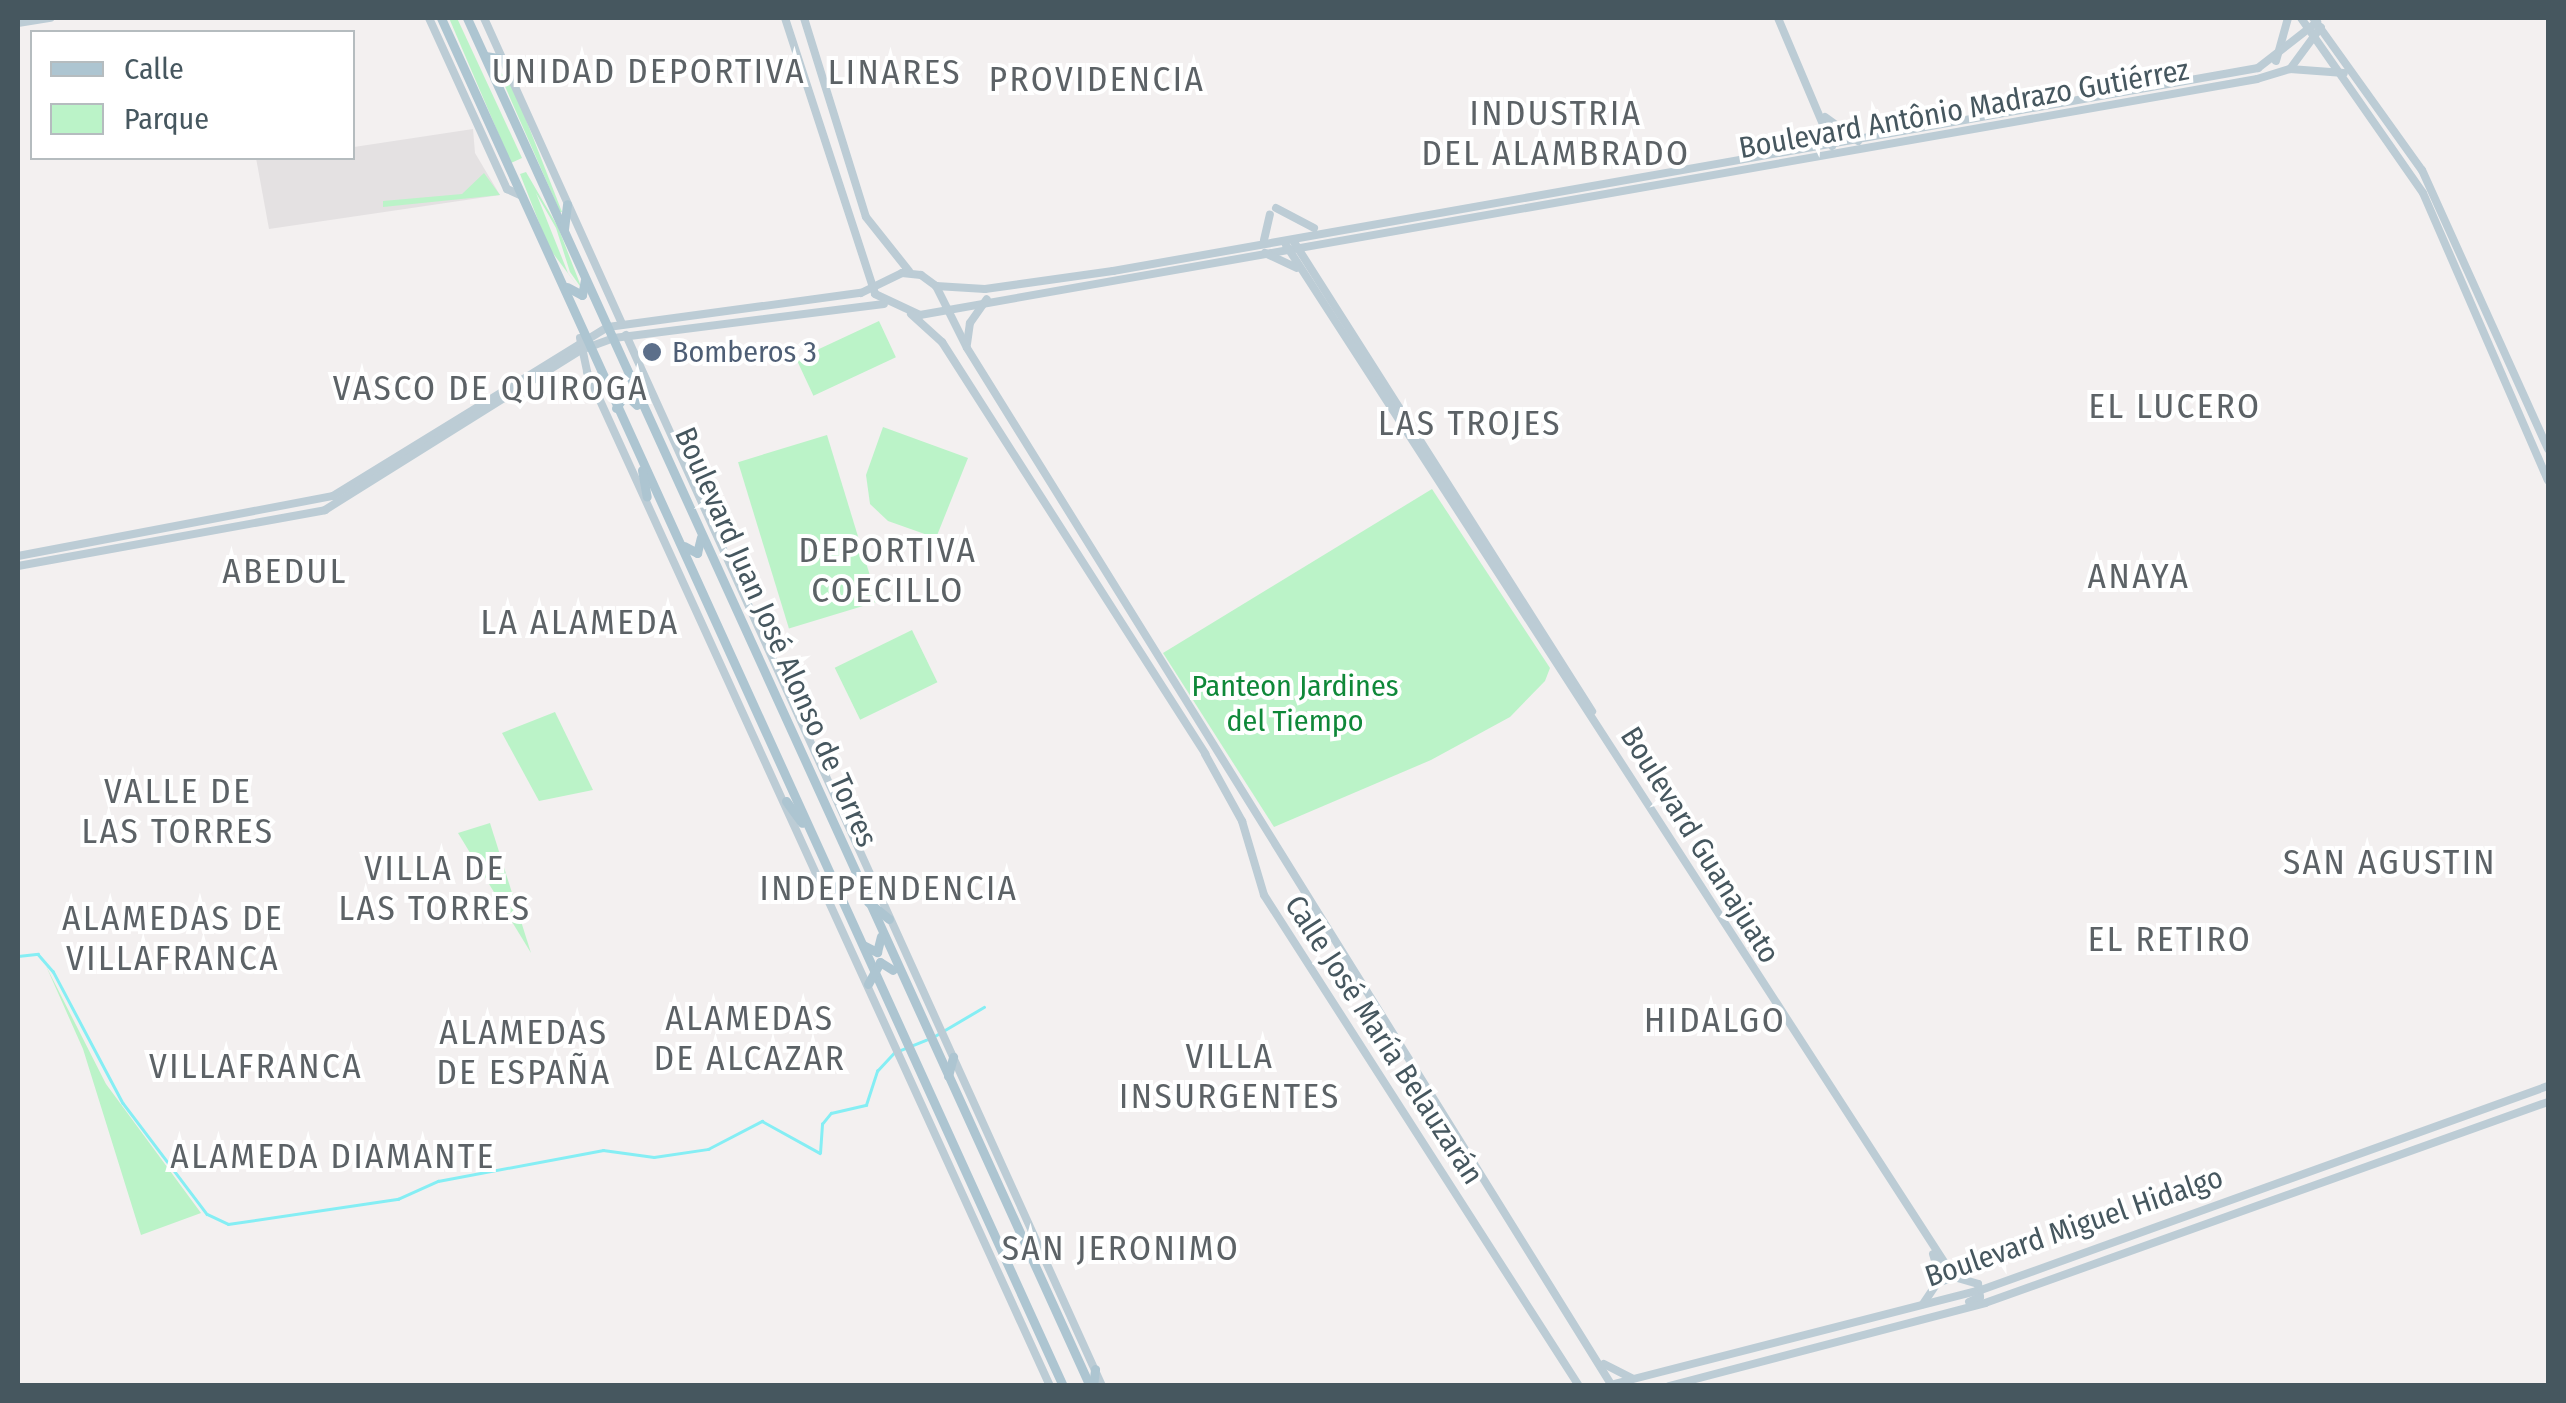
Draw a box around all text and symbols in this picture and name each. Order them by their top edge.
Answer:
legend [30,30,355,160]
district label: UNIDAD DEPORTIVA [492,50,806,92]
text: Calle [124,51,184,87]
district label: LINARES [828,51,962,93]
street label: Boulevard Antônio Madrazo Gutiérrez [1736,52,2192,166]
district label: PROVIDENCIA [989,58,1205,100]
district label: INDUSTRIA DEL ALAMBRADO [1421,92,1691,174]
text: Parque [124,101,209,137]
place label: Bomberos 3 [672,334,817,370]
marker: Bomberos 3 [641,341,663,363]
district label: VASCO DE QUIROGA [333,367,649,409]
district label: EL LUCERO [2089,385,2261,427]
district label: LAS TROJES [1378,402,1562,444]
street label: Boulevard Juan José Alonso de Torres [667,422,885,852]
district label: DEPORTIVA COECILLO [798,529,978,611]
district label: ABEDUL [222,550,348,592]
district label: ANAYA [2088,555,2190,597]
district label: LA ALAMEDA [480,601,680,643]
park label: Panteon Jardines del Tiempo [1191,668,1399,738]
street label: Boulevard Guanajuato [1613,720,1787,970]
district label: VALLE DE LAS TORRES [81,770,275,852]
district label: SAN AGUSTIN [2283,841,2497,883]
district label: VILLA DE LAS TORRES [338,847,532,929]
district label: INDEPENDENCIA [760,867,1018,909]
street label: Calle José María Belauzarán [1277,889,1491,1191]
district label: ALAMEDAS DE VILLAFRANCA [62,897,284,979]
district label: EL RETIRO [2088,918,2252,960]
district label: ALAMEDAS DE ALCAZAR [654,997,846,1079]
district label: HIDALGO [1644,999,1786,1041]
district label: ALAMEDAS DE ESPAÑA [436,1011,612,1093]
district label: VILLA INSURGENTES [1119,1035,1341,1117]
district label: VILLAFRANCA [149,1045,363,1087]
district label: ALAMEDA DIAMANTE [170,1135,496,1177]
street label: Boulevard Miguel Hidalgo [1920,1159,2228,1295]
district label: SAN JERONIMO [1002,1227,1240,1269]

